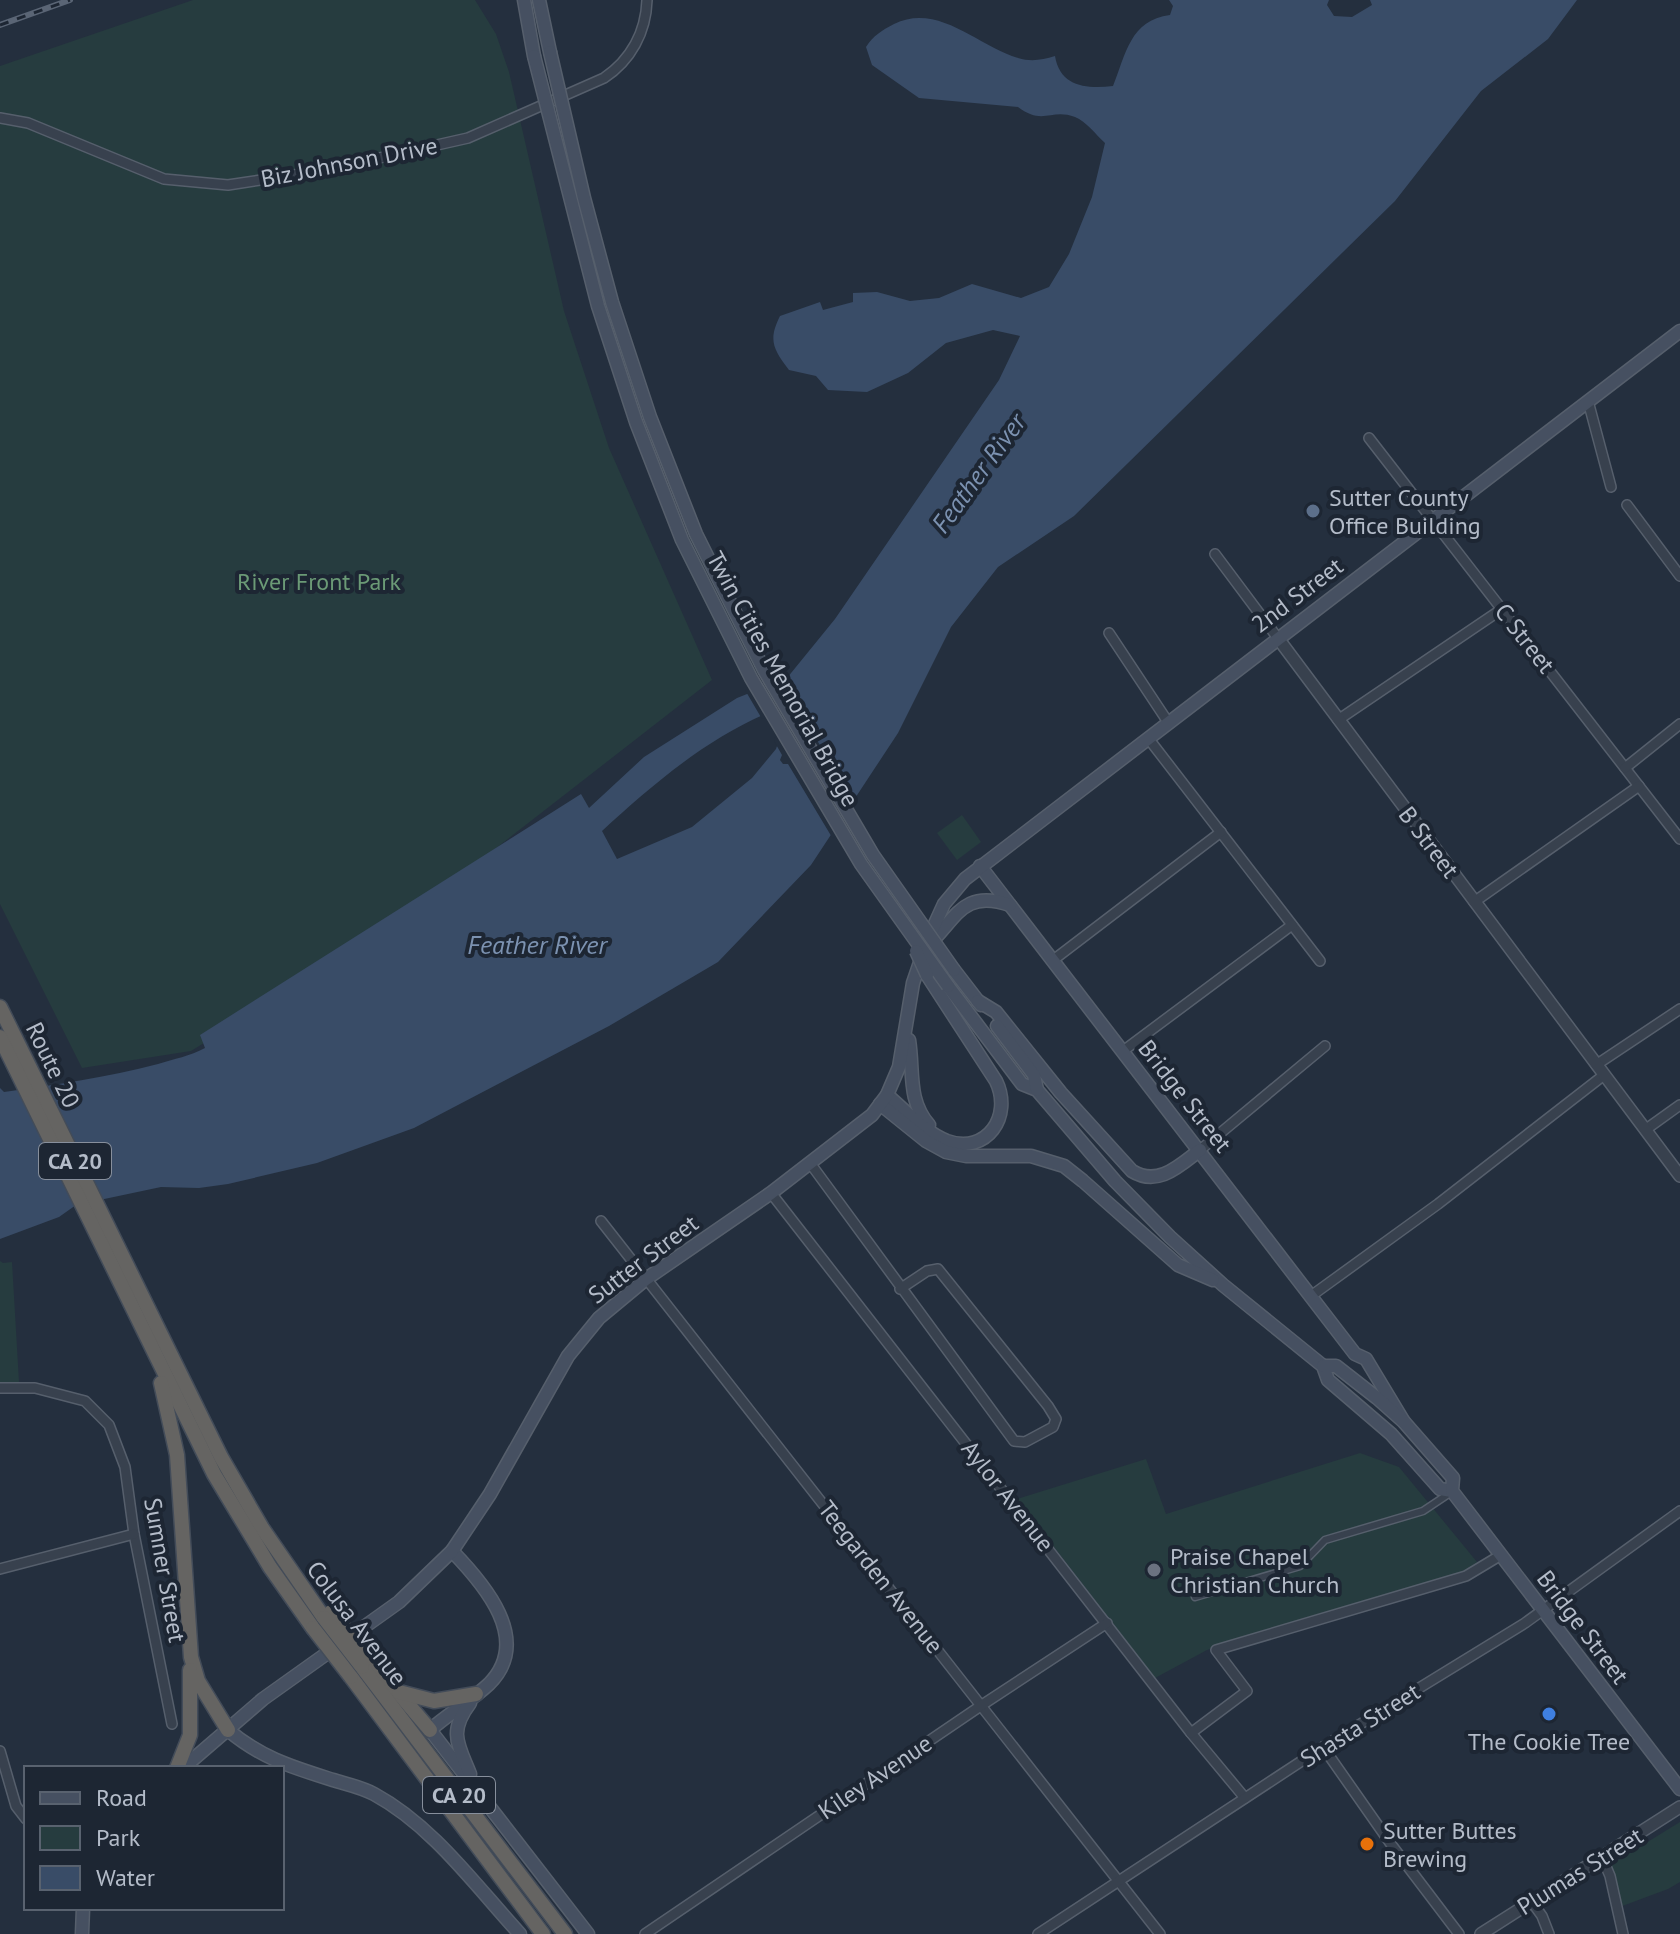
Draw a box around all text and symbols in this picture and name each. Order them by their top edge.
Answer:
street label: Biz Johnson Drive [258,130,440,194]
water label: Feather River [924,406,1033,539]
place label: Sutter County Office Building [1329,482,1481,541]
marker: Sutter County Office Building [1304,502,1322,520]
street label: Twin Cities Memorial Bridge [700,546,866,812]
street label: 2nd Street [1245,550,1349,640]
park label: River Front Park [237,566,402,597]
street label: C Street [1488,597,1562,679]
street label: B Street [1392,800,1466,884]
water label: Feather River [467,928,608,961]
street label: Route 20 [19,1017,87,1113]
street label: Bridge Street [1131,1034,1239,1158]
road number: CA 20 [39,1143,111,1179]
street label: Sutter Street [582,1208,704,1310]
street label: Aylor Avenue [955,1434,1061,1558]
street label: Teegarden Avenue [812,1494,950,1660]
street label: Sumner Street [137,1495,193,1645]
place label: Praise Chapel Christian Church [1170,1541,1339,1600]
street label: Colusa Avenue [300,1554,414,1692]
marker: Praise Chapel Christian Church [1145,1561,1163,1579]
street label: Bridge Street [1530,1564,1636,1690]
street label: Shasta Street [1294,1676,1426,1774]
marker: The Cookie Tree [1540,1705,1558,1723]
place label: The Cookie Tree [1468,1726,1630,1757]
street label: Kiley Avenue [812,1728,938,1826]
legend [24,1766,284,1910]
road number: CA 20 [423,1777,495,1813]
text: Road [96,1782,147,1813]
place label: Sutter Buttes Brewing [1383,1815,1517,1874]
street label: Plumas Street [1511,1820,1649,1922]
text: Park [96,1822,141,1853]
marker: Sutter Buttes Brewing [1358,1835,1376,1853]
text: Water [96,1862,155,1893]

